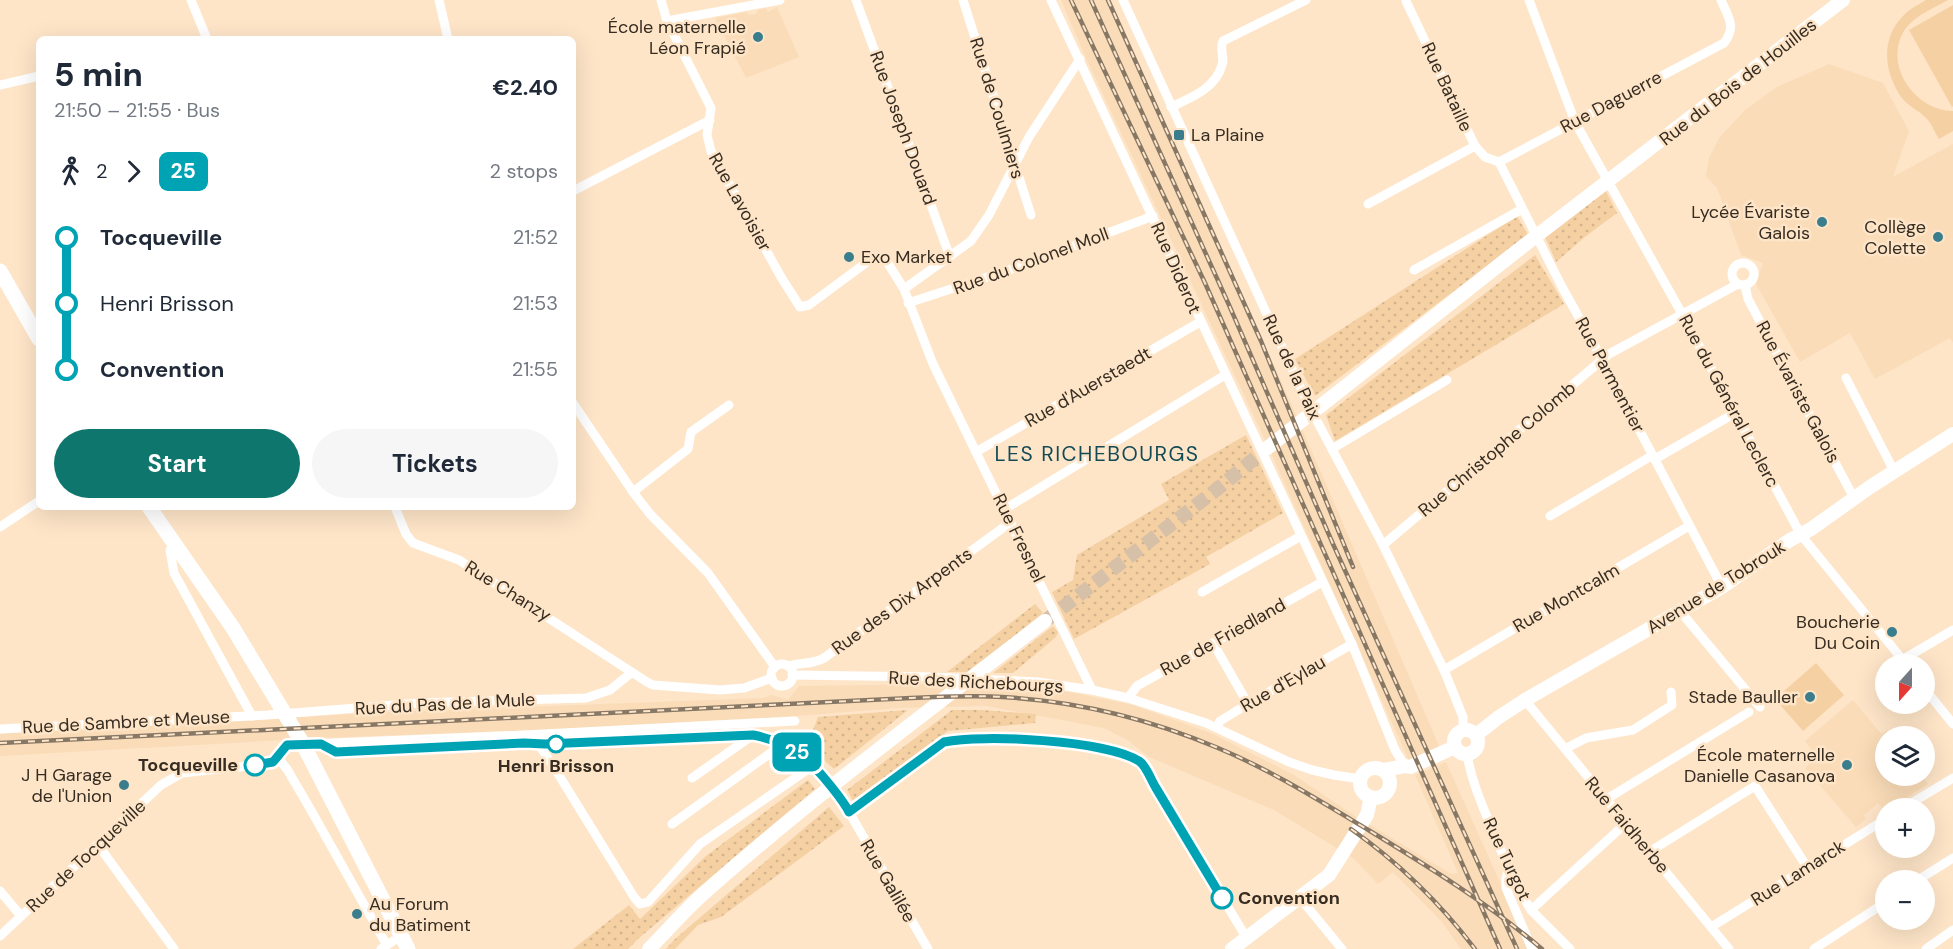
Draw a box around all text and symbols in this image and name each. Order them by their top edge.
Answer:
street label: Rue du Bois de Houilles [1654,13,1822,151]
place label: École maternelle Léon Frapié [608,15,746,60]
marker: École maternelle Léon Frapié [751,30,765,44]
street label: Rue de Coulmiers [964,34,1030,182]
street label: Rue Bataille [1416,38,1478,136]
street label: Rue Joseph Douard [864,48,942,208]
text: 5 min [54,53,143,96]
street label: Rue Daguerre [1556,65,1666,139]
text: €2.40 [493,73,558,102]
text: 21:50 – 21:55 · Bus [54,97,220,123]
place label: La Plaine [1191,123,1264,147]
marker: La Plaine [1172,128,1186,142]
street label: Rue Lavoisier [703,148,777,256]
icon: walk [54,155,87,188]
icon: forward [117,155,150,188]
text: 25 [171,157,196,185]
text: 2 [96,158,108,184]
text: 2 stops [490,158,558,184]
place label: Lycée Évariste Galois [1691,200,1810,245]
marker: Lycée Évariste Galois [1815,215,1829,229]
place label: Collège Colette [1864,215,1926,260]
street label: Rue Diderot [1145,218,1207,318]
street label: Rue du Colonel Moll [950,222,1112,300]
text: Tocqueville [100,223,222,252]
text: 21:52 [513,224,558,250]
marker: Collège Colette [1931,230,1945,244]
place label: Exo Market [861,245,952,269]
marker: Exo Market [842,250,856,264]
text: Henri Brisson [100,289,234,318]
text: 21:53 [512,290,558,316]
street label: Rue de la Paix [1257,310,1327,424]
street label: Rue du Général Leclerc [1673,310,1785,492]
street label: Rue Parmentier [1570,313,1651,437]
street label: Rue Évariste Galois [1750,317,1846,467]
street label: Rue d'Auerstaedt [1020,341,1156,433]
text: Convention [100,355,224,384]
text: 21:55 [512,356,558,382]
street label: Rue Christophe Colomb [1413,376,1581,522]
button: Start [54,429,300,498]
button: Tickets [312,429,558,498]
district label: LES RICHEBOURGS [994,440,1200,468]
street label: Rue Fresnel [987,490,1051,586]
street label: Avenue de Tobrouk [1642,535,1790,639]
street label: Rue des Dix Arpents [827,542,977,660]
street label: Rue Chanzy [460,555,556,627]
street label: Rue Montcalm [1508,558,1624,638]
street label: Rue de Friedland [1156,593,1290,681]
place label: Boucherie Du Coin [1796,610,1880,655]
marker: Boucherie Du Coin [1885,625,1899,639]
street label: Rue d'Eylau [1236,650,1330,718]
north arrow [1875,654,1935,714]
map controls [1875,654,1935,930]
street label: Rue des Richebourgs [888,665,1064,699]
place label: Stade Bauller [1689,685,1798,709]
street label: Rue du Pas de la Mule [354,687,536,721]
marker: Stade Bauller [1803,690,1817,704]
street label: Rue de Sambre et Meuse [22,705,230,739]
button: layers [1875,726,1935,786]
line badge: 25 [770,732,824,771]
marker: Henri Brisson [547,735,565,753]
text: 25 [784,738,810,766]
place label: École maternelle Danielle Casanova [1684,743,1835,788]
place label: Tocqueville [138,753,238,777]
marker: Tocqueville [244,754,266,776]
place label: Henri Brisson [498,754,614,778]
marker: École maternelle Danielle Casanova [1840,758,1854,772]
place label: J H Garage de l'Union [21,763,112,808]
street label: Rue Faidherbe [1580,772,1674,878]
marker: J H Garage de l'Union [117,778,131,792]
street label: Rue de Tocqueville [21,794,151,918]
button: + [1875,798,1935,858]
street label: Rue Turgot [1477,814,1537,904]
street label: Rue Galilée [855,835,921,927]
street label: Rue Lamarck [1746,835,1850,911]
button: − [1875,870,1935,930]
place label: Convention [1238,886,1340,910]
marker: Convention [1211,887,1233,909]
place label: Au Forum du Batiment [369,892,471,937]
marker: Au Forum du Batiment [350,907,364,921]

